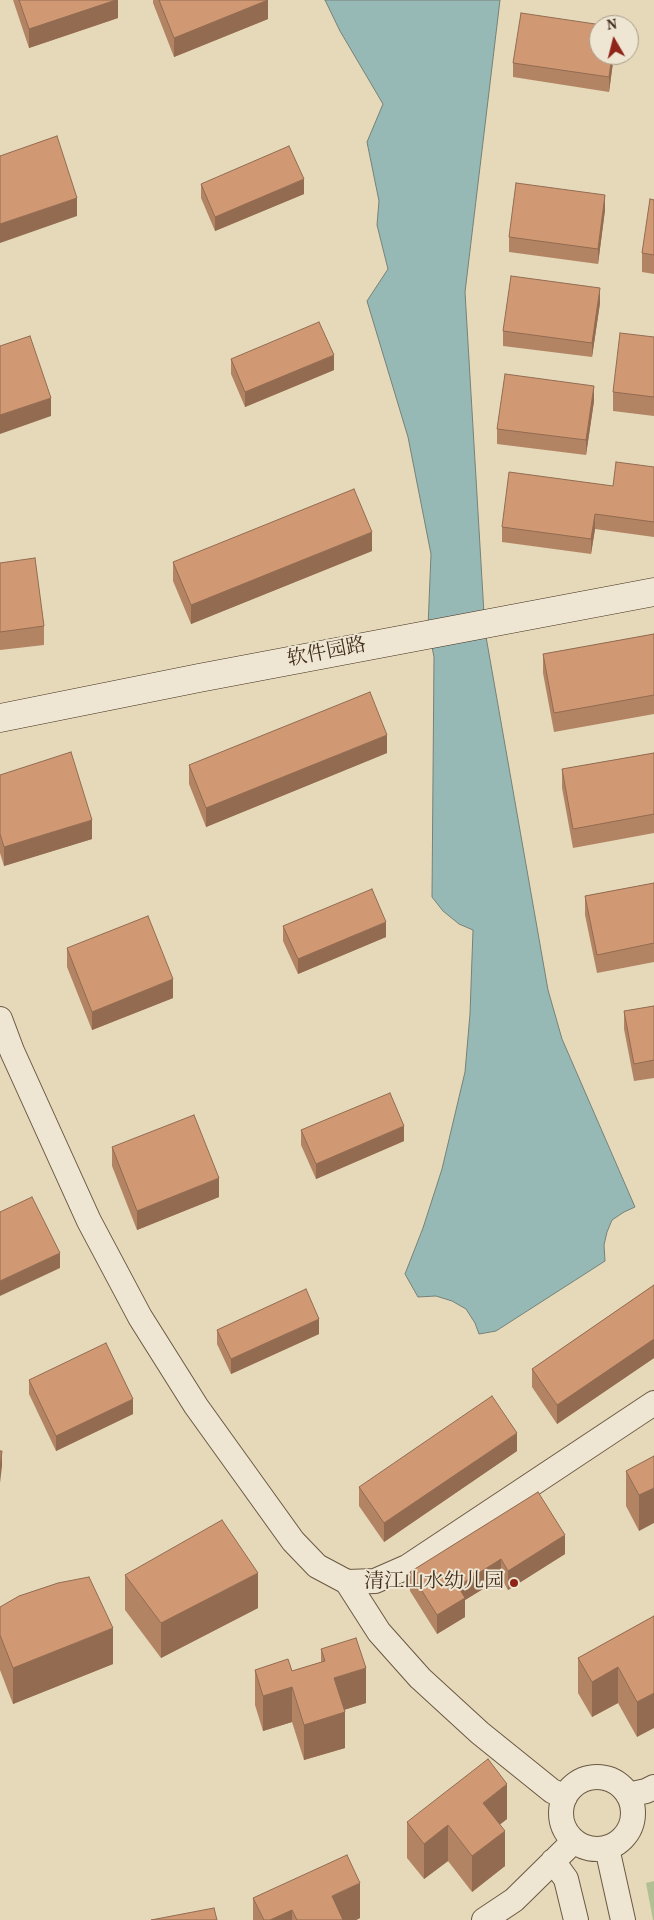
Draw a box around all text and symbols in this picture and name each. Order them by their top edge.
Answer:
north arrow [589,15,639,65]
text: N [606,16,618,36]
street label: 软件园路 [285,635,369,673]
place label: 清江山水幼儿园 [364,1571,504,1595]
marker: 清江山水幼儿园 [508,1577,520,1589]

